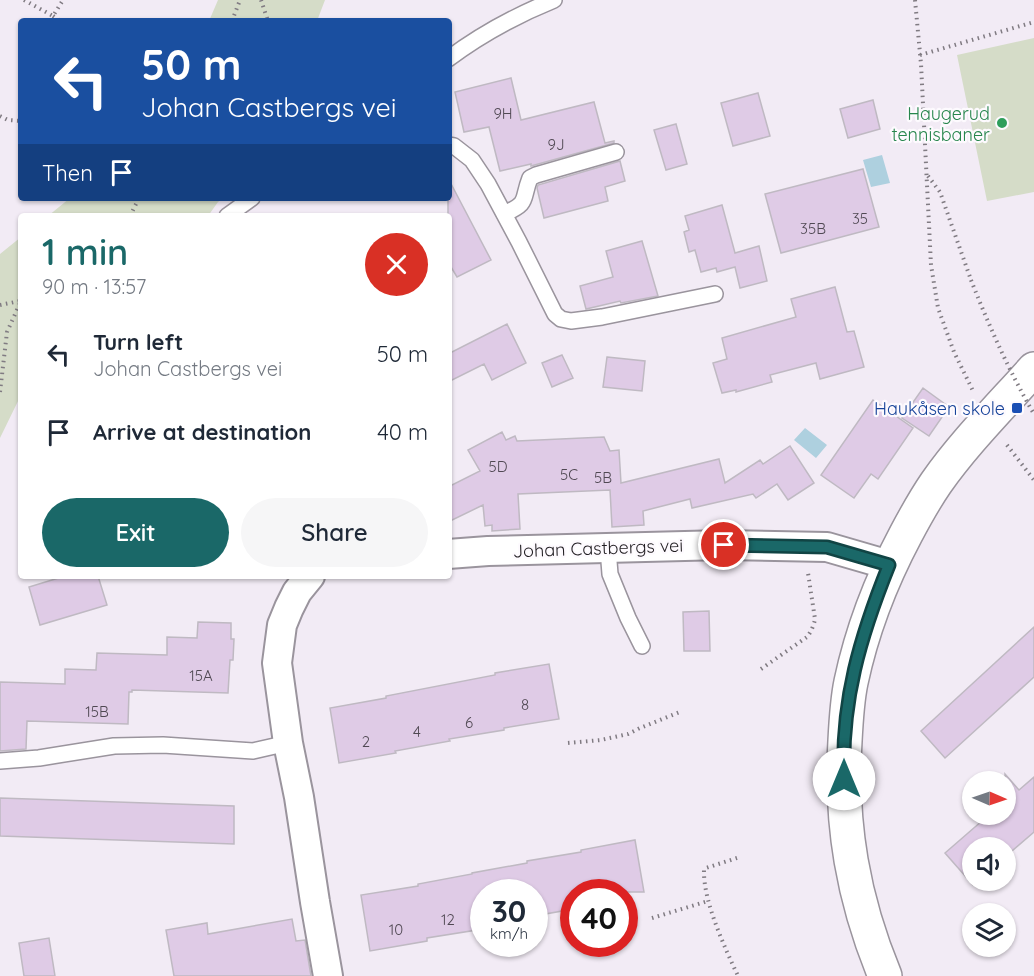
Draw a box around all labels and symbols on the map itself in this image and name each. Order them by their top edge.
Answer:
place label: Haugerud tennisbaner [891,102,990,146]
house number: 9H [493,104,513,123]
marker: Haugerud tennisbaner [995,116,1009,130]
house number: 9J [548,135,564,154]
house number: 35 [852,209,868,228]
house number: 35B [800,219,826,238]
place label: Haukåsen skole [874,397,1005,420]
marker: Haukåsen skole [1010,401,1024,415]
house number: 5D [489,457,508,476]
house number: 5C [560,465,578,484]
house number: 5B [594,468,612,487]
pin [698,519,749,570]
street label: Johan Castbergs vei [512,534,684,562]
house number: 15A [189,666,213,685]
house number: 8 [521,695,529,714]
house number: 15B [85,702,109,721]
house number: 6 [465,713,473,732]
house number: 4 [413,722,421,741]
house number: 2 [362,732,370,751]
position arrow [812,747,876,811]
north arrow [962,771,1016,825]
speed limit sign: 40 [560,879,638,957]
house number: 12 [441,910,455,929]
house number: 10 [389,920,403,939]

